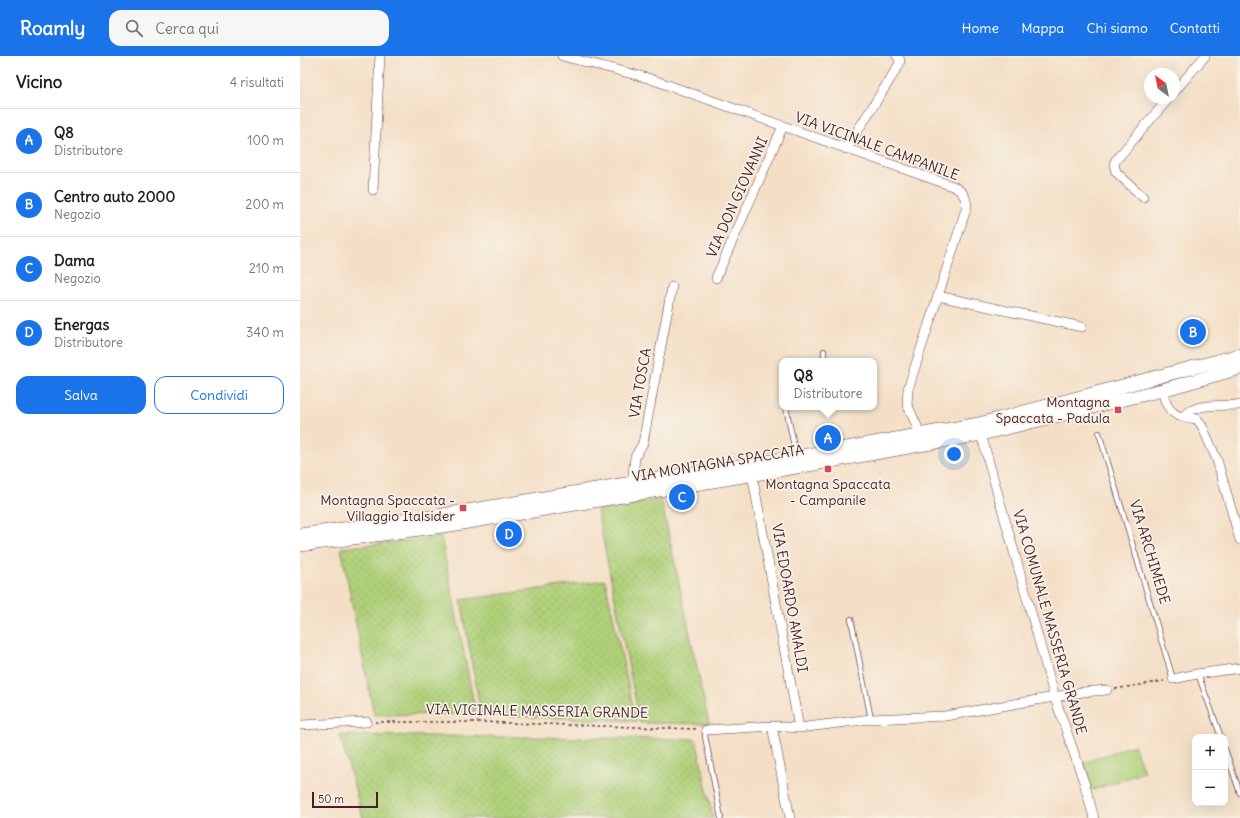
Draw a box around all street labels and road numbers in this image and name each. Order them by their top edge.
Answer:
street label: VIA VICINALE CAMPANILE [793,108,961,184]
street label: VIA DON GIOVANNI [702,134,772,260]
street label: VIA TOSCA [625,347,655,419]
street label: VIA MONTAGNA SPACCATA [631,441,805,485]
street label: VIA ARCHIMEDE [1126,498,1174,606]
street label: VIA COMUNALE MASSERIA GRANDE [1009,508,1091,736]
street label: VIA EDOARDO AMALDI [768,522,812,674]
street label: VIA VICINALE MASSERIA GRANDE [426,700,648,722]

